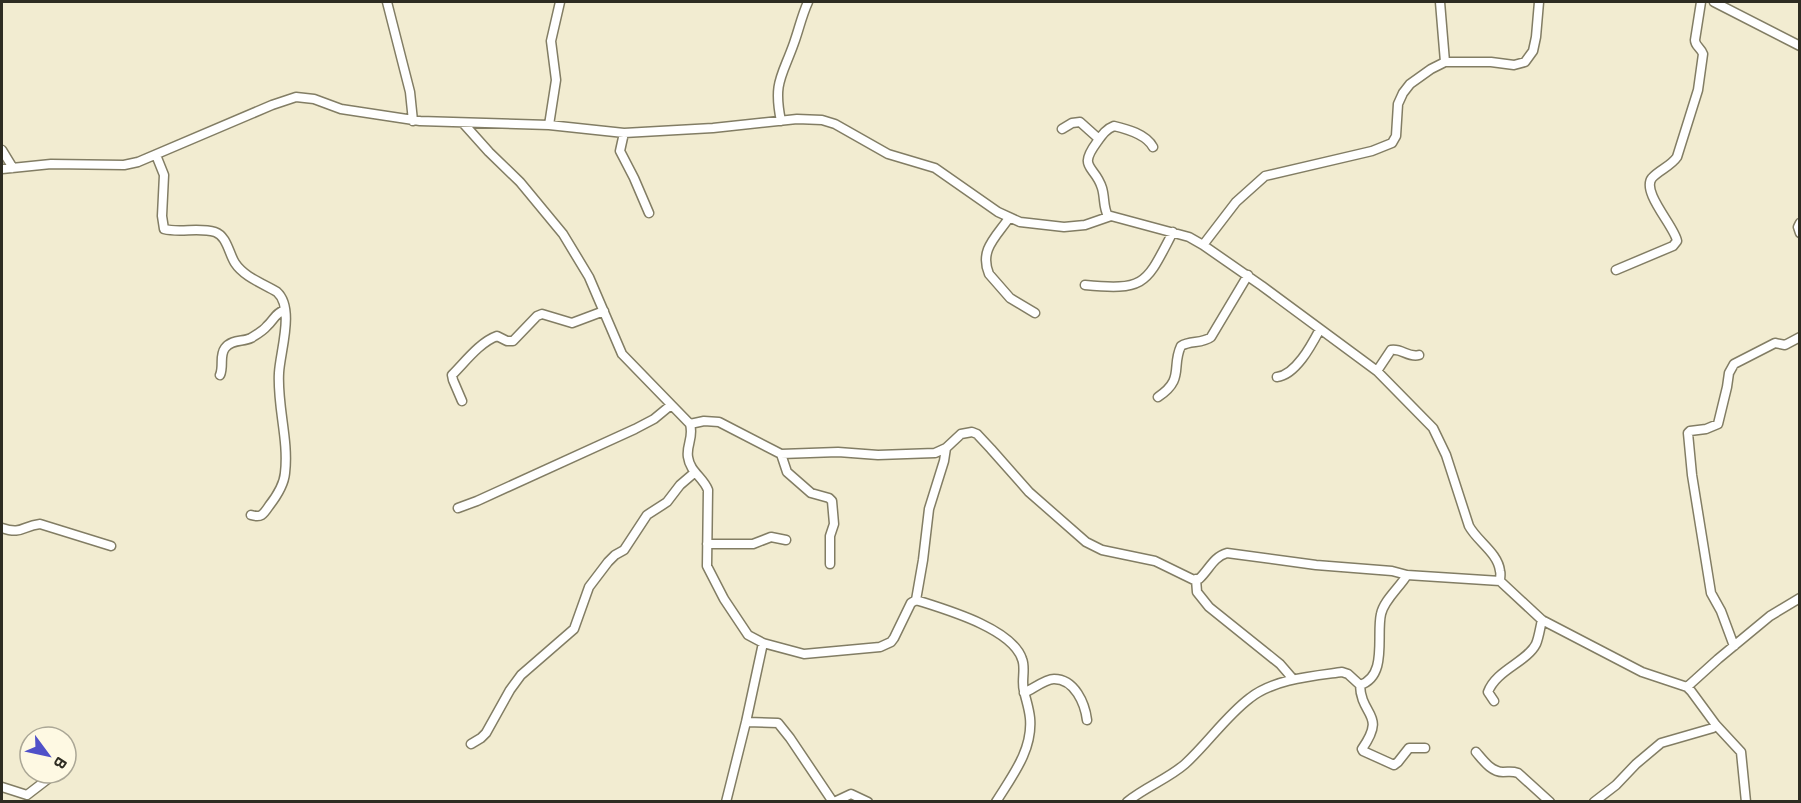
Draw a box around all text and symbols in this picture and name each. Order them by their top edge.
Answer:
north arrow [18,725,78,785]
text: B [49,753,72,773]

